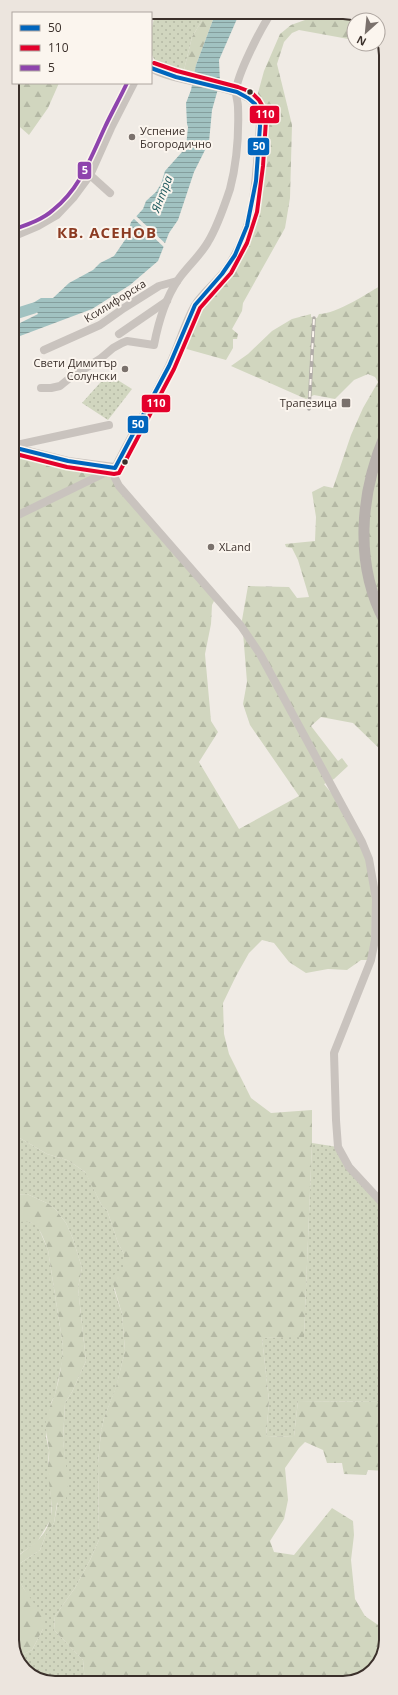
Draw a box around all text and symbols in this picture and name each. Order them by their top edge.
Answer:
legend [12,12,152,84]
north arrow [346,12,386,52]
text: 50 [48,19,62,36]
text: N [354,33,369,50]
text: 110 [48,39,69,56]
text: 5 [48,59,55,76]
unlabelled marker [245,87,255,97]
line badge: 110 [249,105,280,124]
text: 110 [256,106,274,121]
place label: Успение Богородично [140,123,212,151]
marker: Успение Богородично [127,132,137,142]
line badge: 50 [247,137,270,156]
text: 50 [253,138,265,153]
line badge: 5 [77,161,92,180]
text: 5 [82,162,88,177]
water label: Янтра [146,173,176,216]
district label: КВ. АСЕНОВ [57,222,157,242]
street label: Ксилифорска [81,276,149,326]
place label: Свети Димитър Солунски [34,355,117,383]
marker: Свети Димитър Солунски [120,364,130,374]
line badge: 110 [141,394,171,413]
text: 110 [147,395,165,410]
place label: Трапезица [280,395,337,410]
marker: Трапезица [340,397,352,409]
line badge: 50 [127,415,149,434]
text: 50 [132,416,144,431]
unlabelled marker [120,457,130,467]
place label: XLand [219,539,251,554]
marker: XLand [206,542,216,552]

